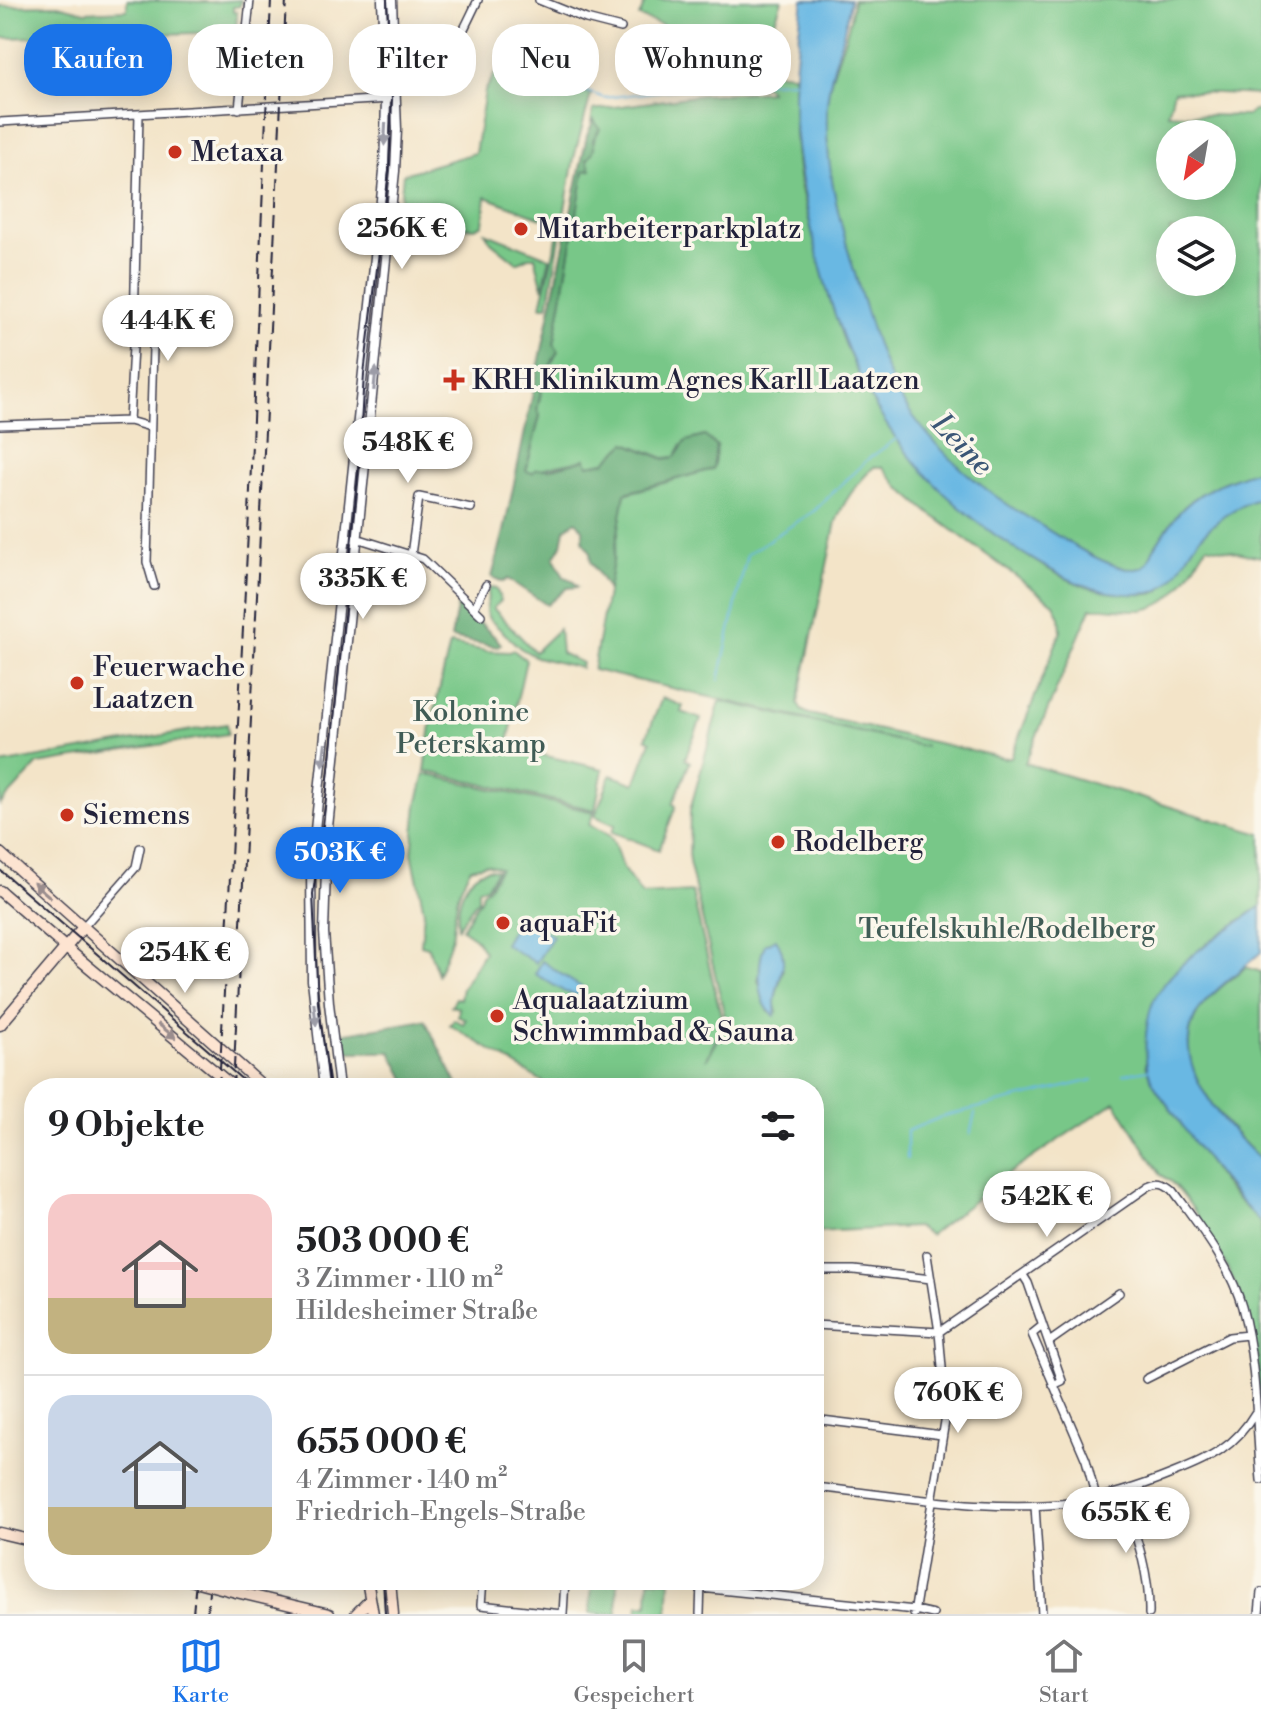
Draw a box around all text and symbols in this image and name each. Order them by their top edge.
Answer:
chip: Kaufen [24,24,172,96]
chip: Mieten [188,24,333,96]
chip: Filter [349,24,476,96]
chip: Neu [492,24,599,96]
chip: Wohnung [615,24,791,96]
north arrow [1156,120,1236,200]
map controls [1156,120,1236,296]
one-way arrow [379,122,392,147]
place label: Metaxa [191,135,284,170]
marker: Metaxa [166,143,184,161]
pin: 256K € [337,203,467,271]
place label: Mitarbeiterparkplatz [537,212,802,247]
text: 256K € [357,213,447,245]
button: layers [1156,216,1236,296]
marker: Mitarbeiterparkplatz [512,220,530,238]
pin: 444K € [103,295,233,363]
text: 444K € [120,305,216,337]
place label: KRH Klinikum Agnes Karll Laatzen [472,363,920,398]
one-way arrow [368,366,381,391]
marker: KRH Klinikum Agnes Karll Laatzen [443,369,465,391]
water label: Leine [923,405,1001,484]
pin: 548K € [343,417,473,485]
text: 548K € [362,427,454,459]
pin: 335K € [298,553,428,621]
text: 335K € [318,563,408,595]
place label: Feuerwache Laatzen [93,650,245,717]
marker: Feuerwache Laatzen [68,674,86,692]
park label: Kolonine Peterskamp [396,695,546,762]
one-way arrow [317,743,330,768]
place label: Siemens [83,798,190,833]
marker: Siemens [58,806,76,824]
place label: Rodelberg [794,825,924,860]
pin: 503K € [275,827,405,895]
marker: Rodelberg [769,833,787,851]
text: 503K € [294,837,386,869]
one-way arrow [32,882,52,899]
place label: aquaFit [519,906,618,941]
park label: Teufelskuhle/Rodelberg [858,912,1156,947]
marker: aquaFit [494,914,512,932]
pin: 254K € [120,927,250,995]
text: 254K € [139,937,231,969]
place label: Aqualaatzium Schwimmbad & Sauna [512,983,795,1050]
one-way arrow [309,1002,322,1027]
marker: Aqualaatzium Schwimmbad & Sauna [488,1007,506,1025]
one-way arrow [157,1022,177,1038]
icon: filters [756,1104,800,1148]
text: 9 Objekte [48,1105,205,1147]
pin: 542K € [982,1171,1112,1239]
text: 542K € [1001,1181,1093,1213]
text: 503 000 € [296,1221,469,1263]
icon: home [112,1226,208,1322]
text: 3 Zimmer · 110 m² [296,1263,503,1295]
text: Hildesheimer Straße [296,1295,538,1327]
pin: 760K € [893,1367,1023,1435]
text: 760K € [912,1377,1004,1409]
text: 655 000 € [296,1422,467,1464]
icon: home [112,1427,208,1523]
text: 4 Zimmer · 140 m² [296,1464,507,1496]
pin: 655K € [1061,1487,1191,1555]
text: Friedrich-Engels-Straße [296,1496,586,1528]
text: 655K € [1081,1497,1171,1529]
tab: Karte [172,1634,229,1709]
tab: Gespeichert [573,1634,695,1709]
tab: Start [1039,1634,1089,1709]

